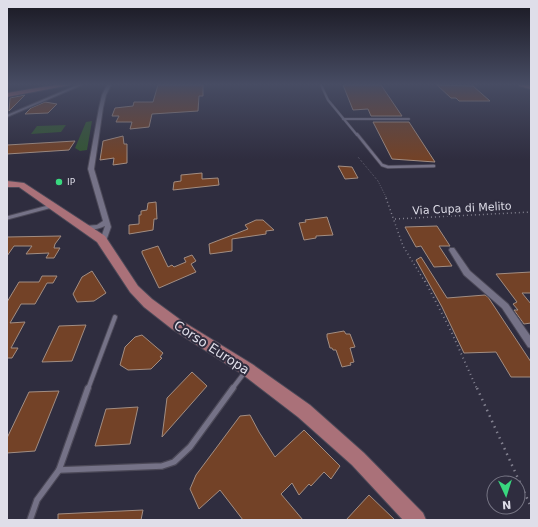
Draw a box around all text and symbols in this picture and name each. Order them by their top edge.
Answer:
marker: IP [54,177,64,187]
place label: IP [67,177,76,187]
street label: Via Cupa di Melito [412,199,512,218]
street label: Corso Europa [171,317,252,377]
north arrow [486,475,526,515]
text: N [502,498,512,511]

